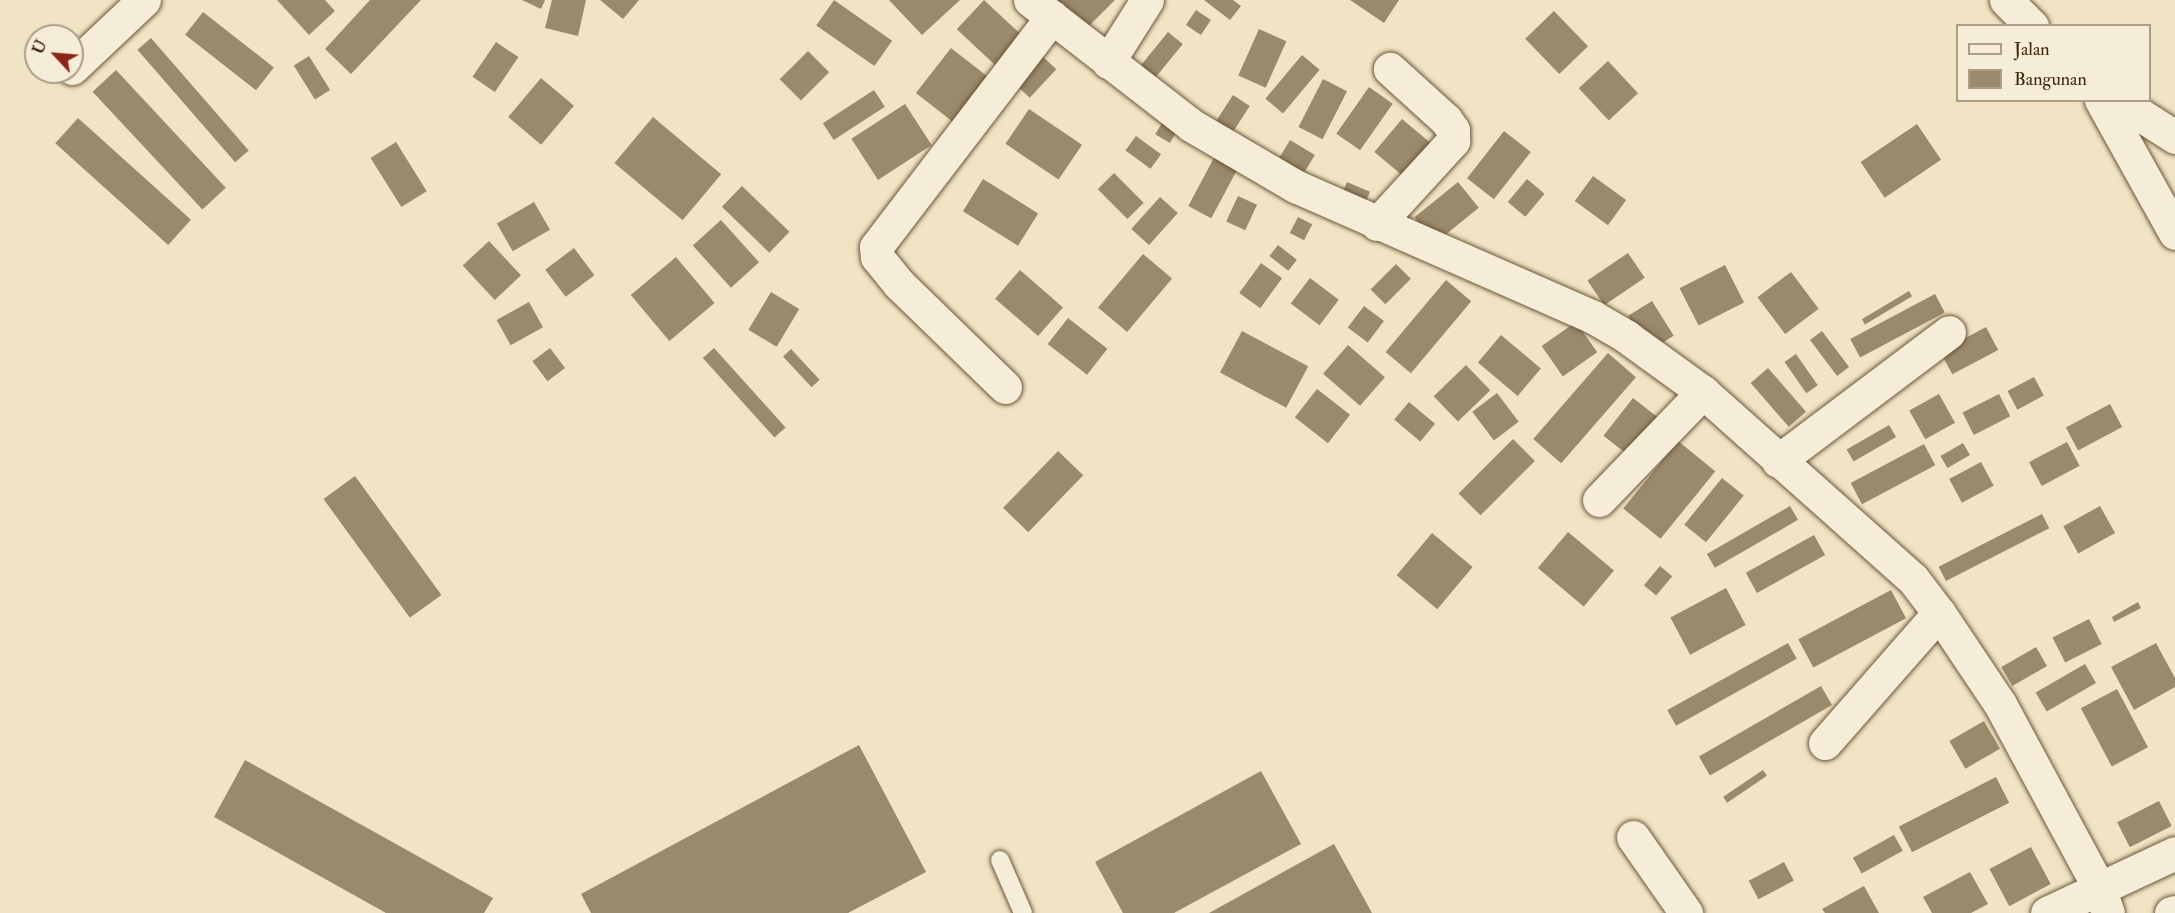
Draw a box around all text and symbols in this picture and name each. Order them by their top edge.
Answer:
north arrow [24,24,84,84]
legend [1956,24,2151,102]
text: U [28,37,52,57]
text: Jalan [2014,38,2050,61]
text: Bangunan [2014,68,2087,91]

